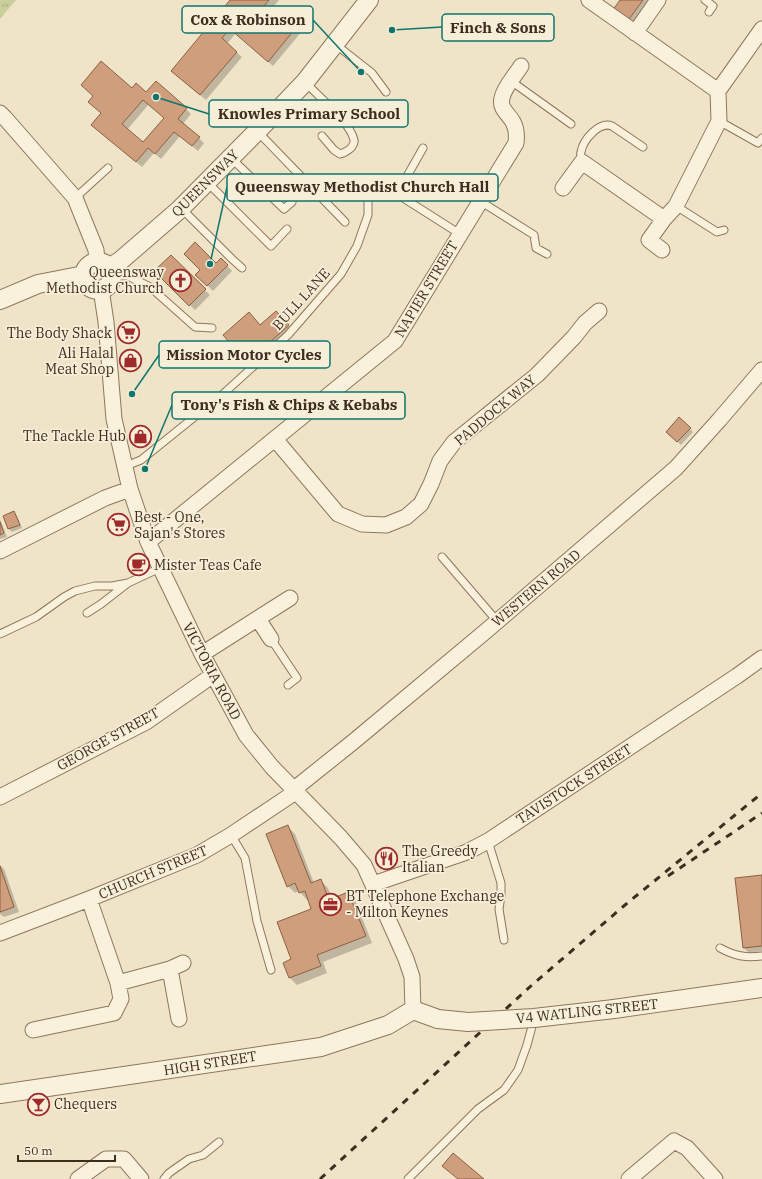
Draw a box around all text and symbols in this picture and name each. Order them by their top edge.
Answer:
callout: Cox & Robinson [182,6,313,33]
text: Cox & Robinson [190,10,306,29]
callout: Finch & Sons [442,14,554,41]
text: Finch & Sons [450,18,546,37]
callout: Knowles Primary School [209,100,408,127]
text: Knowles Primary School [218,104,400,123]
street label: QUEENSWAY [168,145,243,220]
callout: Queensway Methodist Church Hall [227,174,498,201]
text: Queensway Methodist Church Hall [235,177,489,196]
street label: NAPIER STREET [390,238,462,340]
place label: Queensway Methodist Church [46,263,165,297]
street label: BULL LANE [268,264,334,334]
church icon: Queensway Methodist Church [167,267,193,293]
supermarket icon: The Body Shack [115,320,141,346]
place label: The Body Shack [7,324,113,342]
callout: Mission Motor Cycles [159,341,330,368]
place label: Ali Halal Meat Shop [45,344,114,378]
text: Mission Motor Cycles [166,345,322,364]
shop icon: Ali Halal Meat Shop [117,348,143,374]
street label: PADDOCK WAY [451,371,539,449]
callout: Tony's Fish & Chips & Kebabs [172,392,405,419]
text: Tony's Fish & Chips & Kebabs [181,395,397,414]
shop icon: The Tackle Hub [128,423,154,449]
place label: The Tackle Hub [23,427,126,445]
place label: Best - One, Sajan's Stores [134,508,225,542]
supermarket icon: Best - One, Sajan's Stores [105,512,131,538]
street label: WESTERN ROAD [488,545,584,630]
cafe icon: Mister Teas Cafe [125,552,151,578]
place label: Mister Teas Cafe [154,556,262,574]
street label: VICTORIA ROAD [179,619,245,723]
street label: GEORGE STREET [54,703,162,775]
street label: TAVISTOCK STREET [513,740,635,828]
street label: CHURCH STREET [96,841,210,903]
place label: The Greedy Italian [402,842,479,876]
restaurant icon: The Greedy Italian [373,846,399,872]
place label: BT Telephone Exchange - Milton Keynes [346,887,504,921]
office icon: BT Telephone Exchange - Milton Keynes [318,891,344,917]
street label: V4 WATLING STREET [515,995,659,1027]
street label: HIGH STREET [162,1047,258,1079]
bar icon: Chequers [26,1091,52,1117]
place label: Chequers [54,1095,117,1113]
scale bar [18,1137,115,1163]
text: 50 m [24,1143,53,1158]

